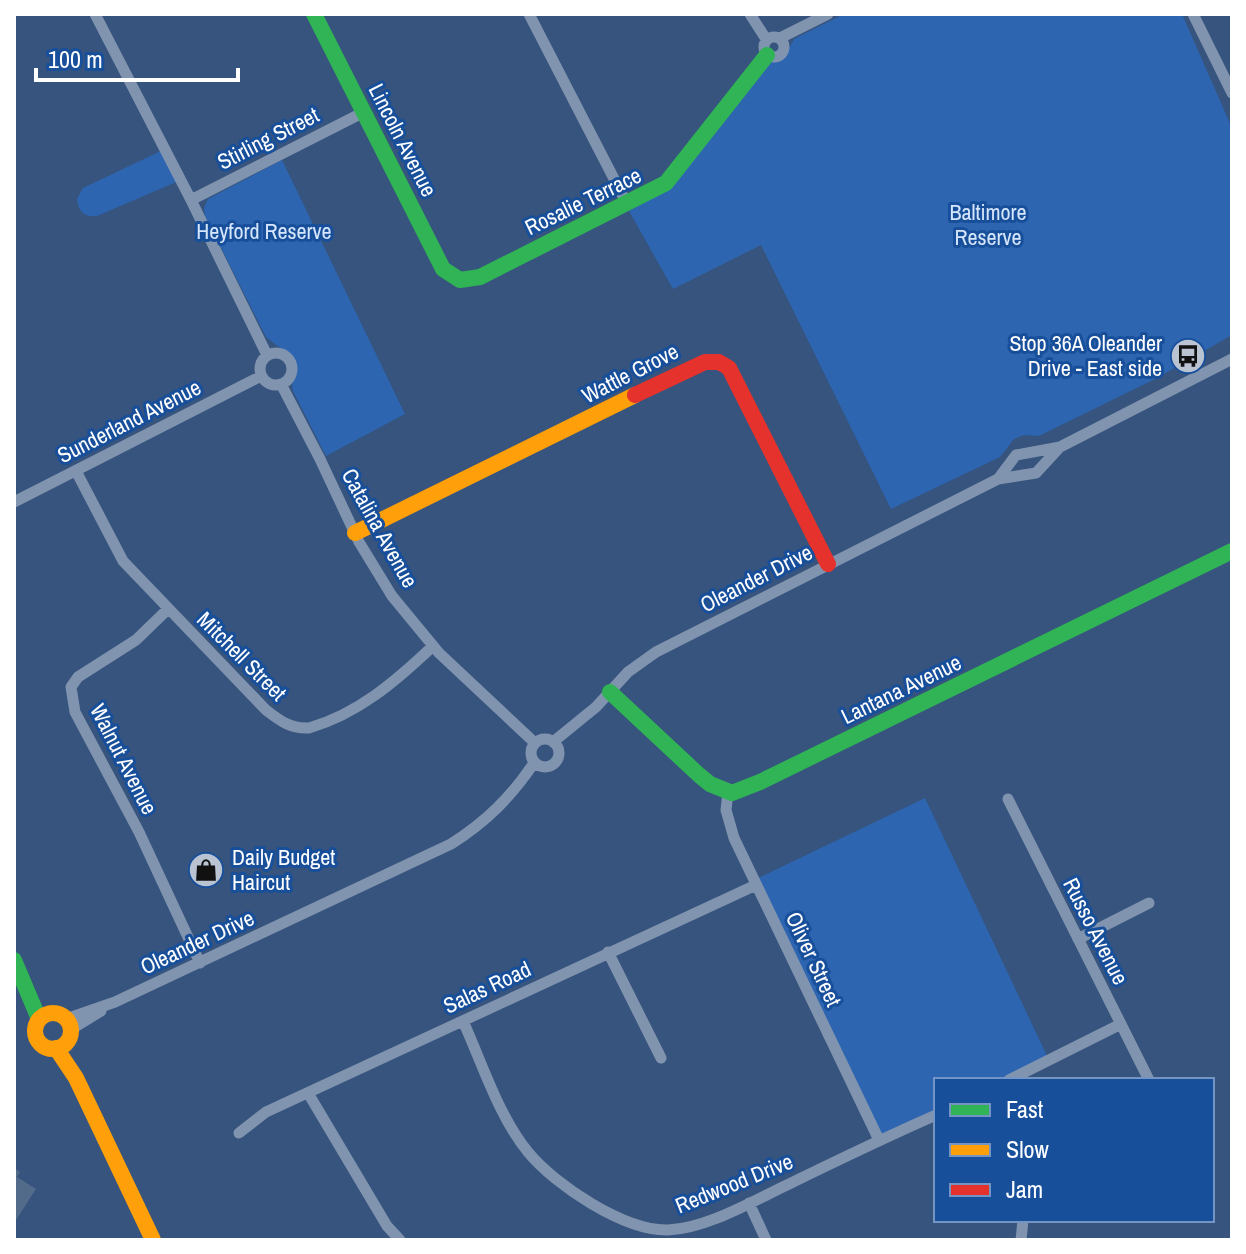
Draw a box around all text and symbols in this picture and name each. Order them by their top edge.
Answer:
scale bar [36,32,238,82]
text: 100 m [48,43,103,75]
street label: Lincoln Avenue [362,78,444,202]
street label: Stirling Street [212,100,324,176]
street label: Rosalie Terrace [520,160,646,242]
park label: Baltimore Reserve [949,197,1027,252]
park label: Heyford Reserve [196,216,332,246]
place label: Stop 36A Oleander Drive - East side [1010,328,1162,383]
street label: Wattle Grove [577,336,683,410]
bus stop icon: Stop 36A Oleander Drive - East side [1169,337,1207,375]
street label: Sunderland Avenue [52,372,206,470]
street label: Catalina Avenue [335,463,425,593]
street label: Oleander Drive [695,537,817,619]
street label: Mitchell Street [191,605,293,707]
street label: Lantana Avenue [836,647,966,731]
street label: Walnut Avenue [83,699,165,819]
place label: Daily Budget Haircut [232,842,335,897]
shop icon: Daily Budget Haircut [187,851,225,889]
street label: Russo Avenue [1056,872,1136,990]
street label: Oleander Drive [135,903,259,981]
street label: Oliver Street [779,907,849,1011]
street label: Salas Road [438,954,536,1020]
legend [934,1078,1214,1222]
text: Fast [1006,1093,1044,1125]
text: Slow [1006,1133,1049,1165]
street label: Redwood Drive [671,1146,797,1220]
text: Jam [1006,1173,1043,1205]

